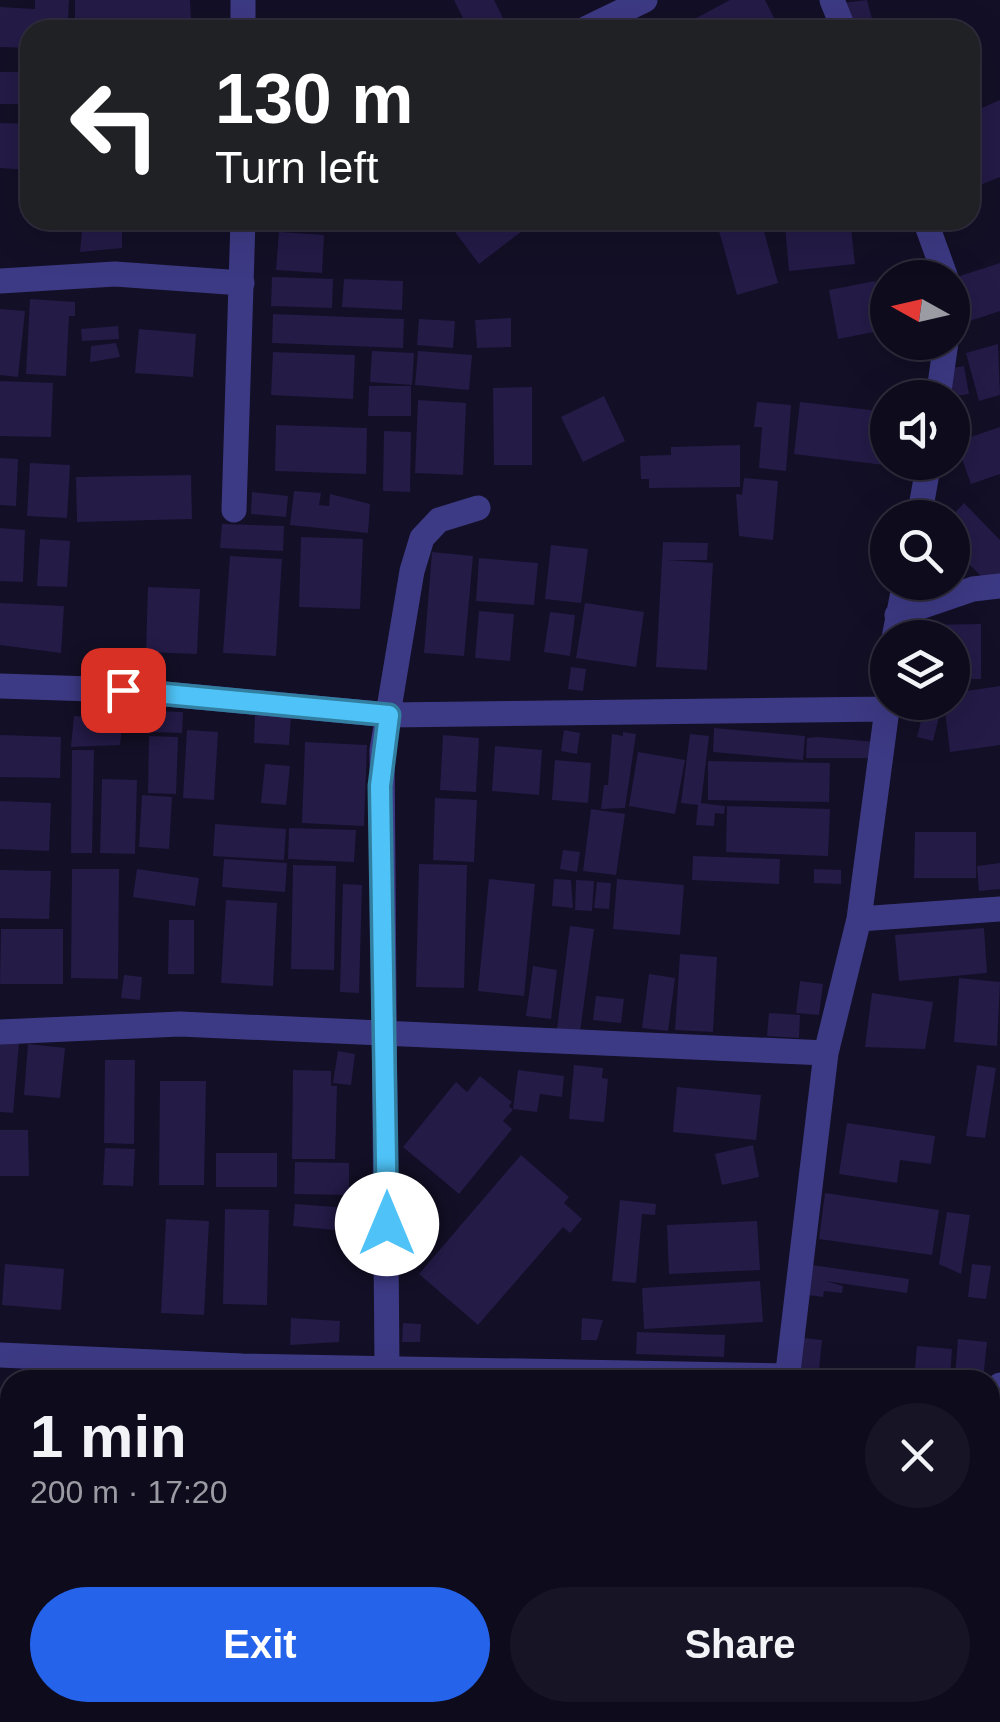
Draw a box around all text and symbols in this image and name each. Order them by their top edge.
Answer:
icon: left [50,60,180,190]
text: 130 m [215,60,413,138]
text: Turn left [215,142,378,193]
north arrow [870,260,970,360]
map controls [870,260,970,720]
button: sound [870,380,970,480]
button: search [870,500,970,600]
button: layers [870,620,970,720]
pin [81,648,166,733]
icon: arrive [96,663,151,718]
position arrow [335,1172,439,1276]
text: 1 min [30,1403,187,1470]
button: close [865,1403,970,1508]
text: 200 m · 17:20 [30,1474,227,1510]
button: Exit [30,1587,490,1702]
button: Share [510,1587,970,1702]

